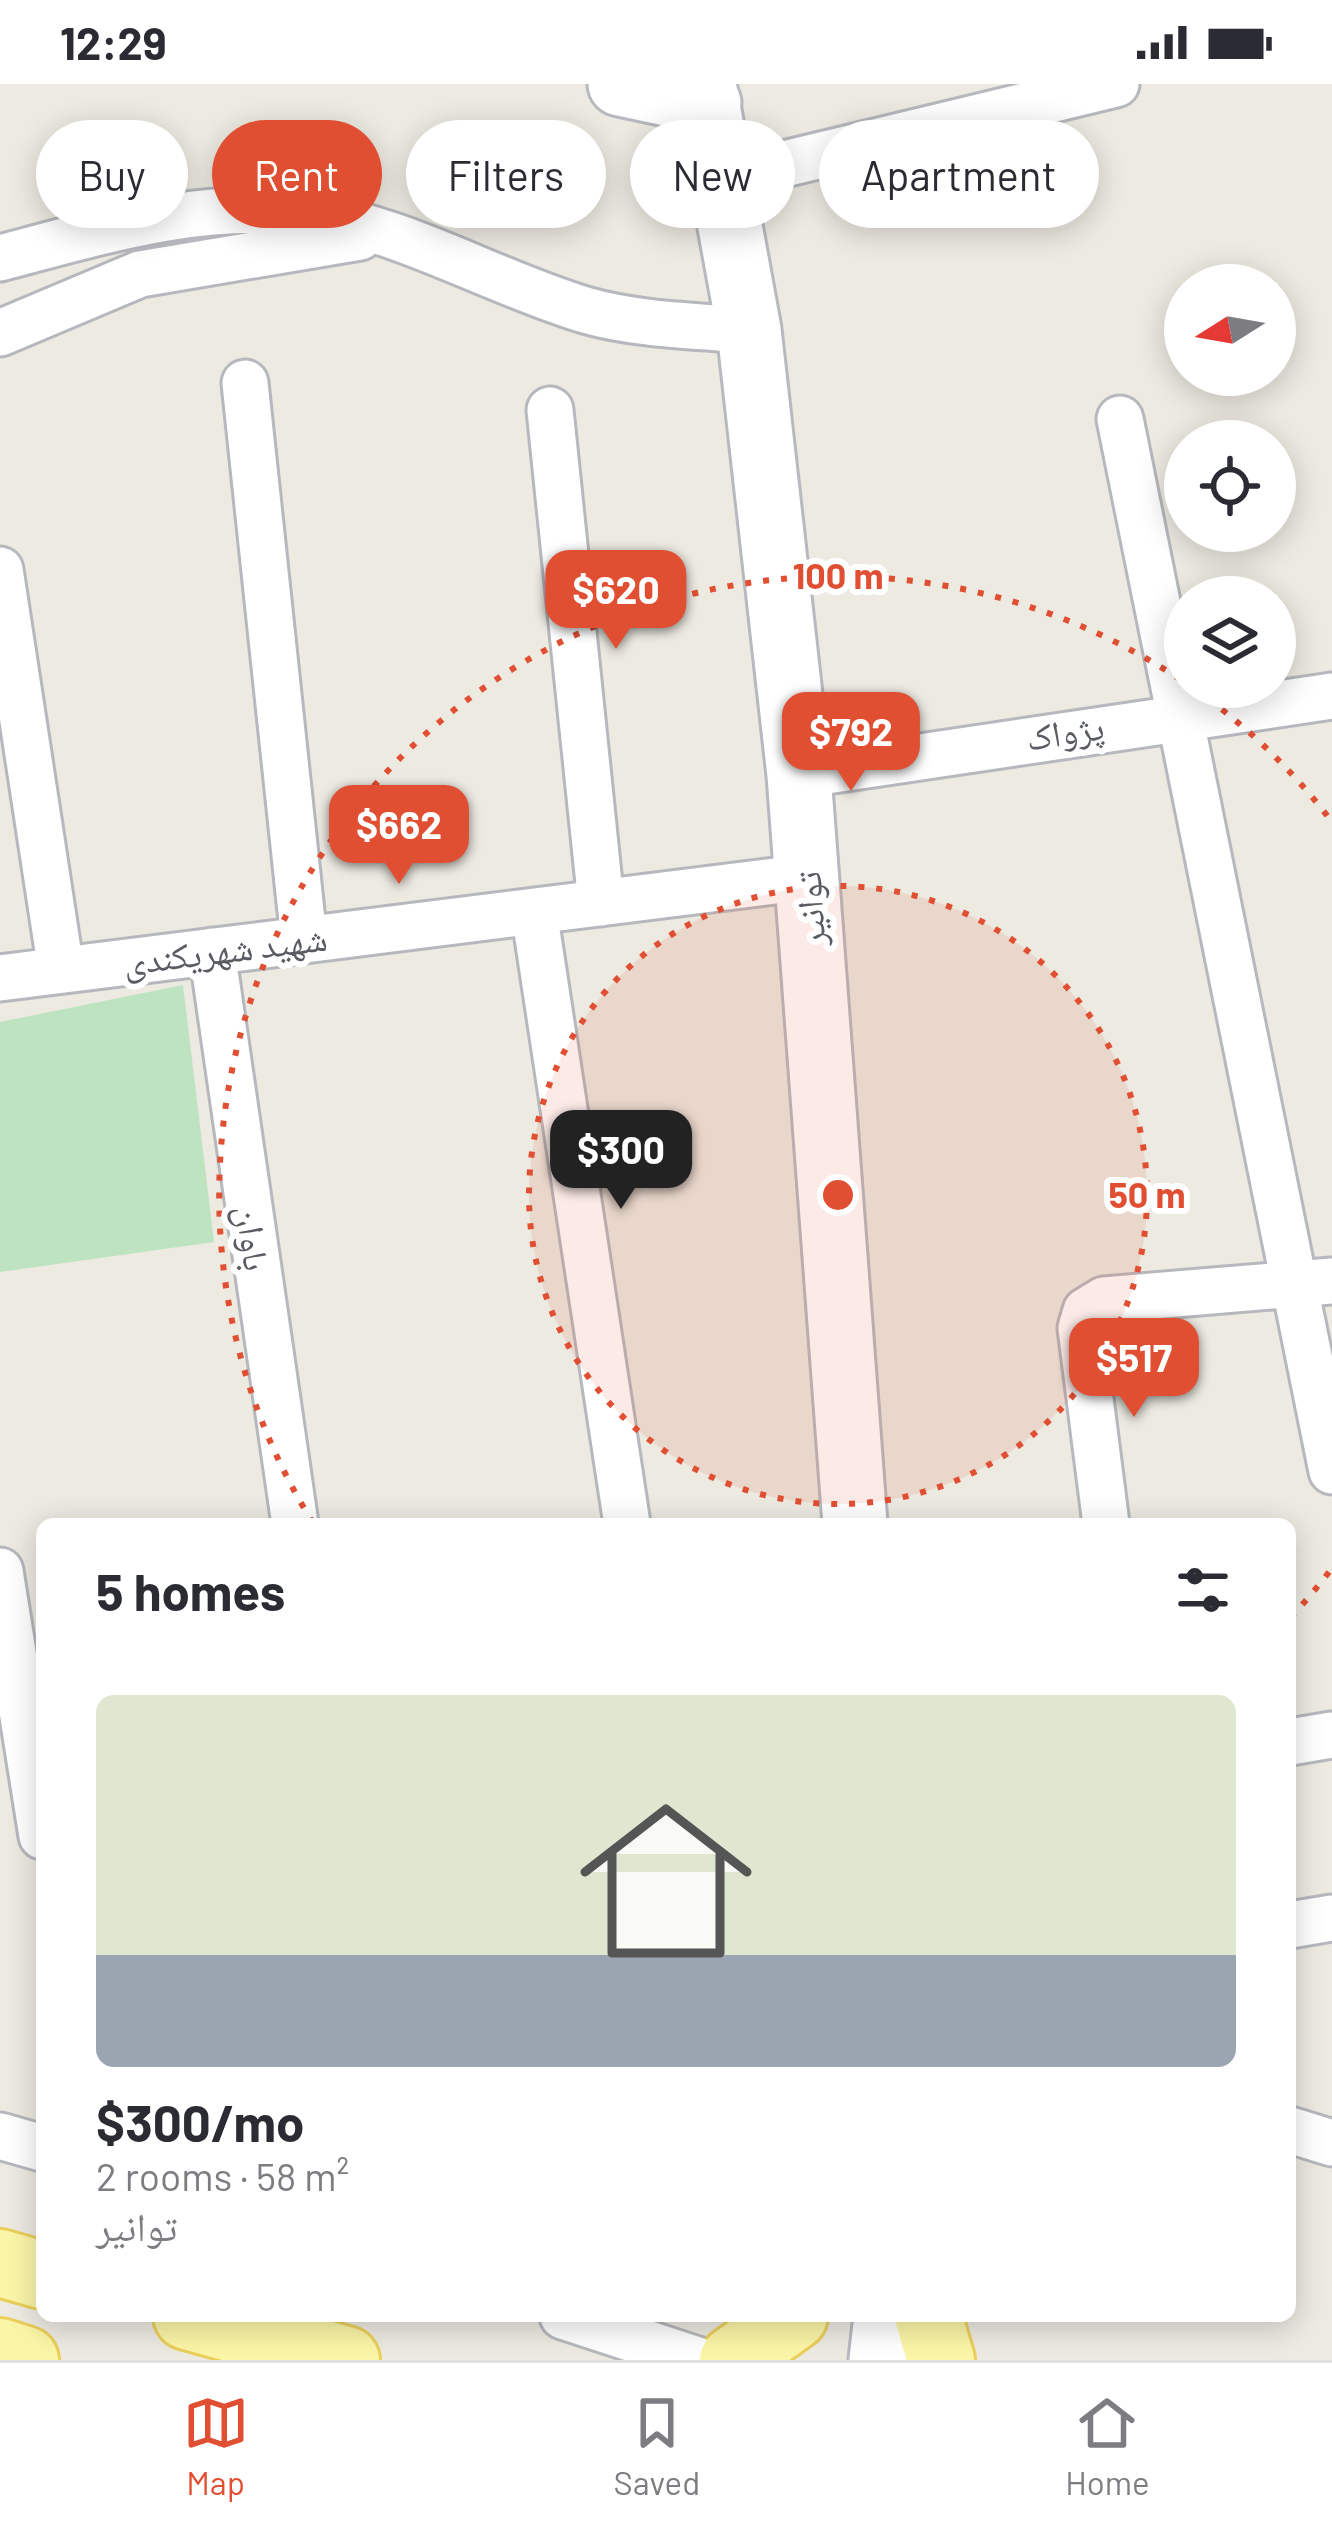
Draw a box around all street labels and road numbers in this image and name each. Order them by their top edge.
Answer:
street label: پژواک [1023,703,1107,760]
street label: توانیر [784,870,833,949]
street label: شهید شهریکندی [120,915,330,984]
street label: باوان [227,1202,280,1274]

